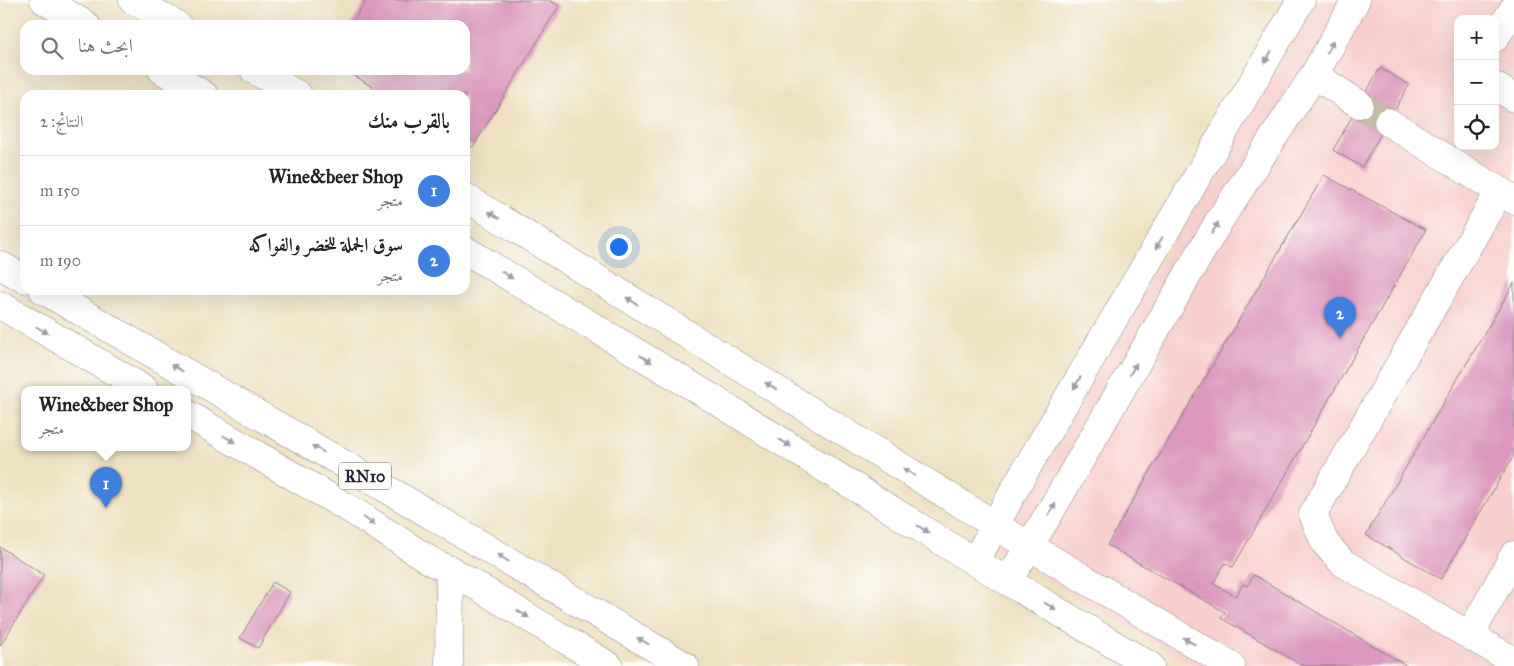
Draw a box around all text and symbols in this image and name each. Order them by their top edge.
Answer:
map controls [1454,15,1499,150]
button: + [1454,15,1499,60]
search box [20,20,470,75]
icon: search [38,34,66,62]
text: ابحث هنا [78,34,133,57]
one-way arrow [1326,39,1334,54]
one-way arrow [1263,51,1272,64]
button: − [1454,60,1499,105]
button: locate [1454,105,1499,150]
text: بالقرب منك [368,108,450,134]
text: النتائج: 2 [40,112,83,131]
text: Wine&beer Shop [269,165,403,188]
text: 150 m [40,181,80,200]
text: 1 [431,181,437,200]
text: متجر [378,191,403,210]
one-way arrow [488,211,501,220]
one-way arrow [1210,222,1219,235]
text: سوق الجملة للخضر والفواكه [248,233,403,256]
your location [606,234,632,260]
one-way arrow [1155,236,1164,249]
text: 190 m [40,251,81,270]
text: 2 [430,251,438,270]
text: متجر [378,266,403,285]
one-way arrow [500,271,513,280]
one-way arrow [626,296,639,305]
pin: 2 [1324,297,1356,338]
one-way arrow [36,325,49,334]
one-way arrow [640,354,653,363]
one-way arrow [1129,362,1138,375]
one-way arrow [171,363,184,372]
one-way arrow [1072,376,1081,389]
one-way arrow [764,382,777,391]
popup [21,386,191,451]
text: Wine&beer Shop [39,393,173,416]
text: متجر [39,419,64,438]
one-way arrow [223,434,236,443]
one-way arrow [778,439,791,448]
one-way arrow [310,445,325,453]
road number: RN10 [339,462,391,490]
pin: 1 [90,467,122,508]
one-way arrow [902,467,915,476]
one-way arrow [1047,503,1056,516]
one-way arrow [363,516,376,526]
one-way arrow [916,525,929,534]
one-way arrow [497,554,510,563]
one-way arrow [1043,601,1056,610]
one-way arrow [517,610,530,619]
one-way arrow [636,637,649,646]
one-way arrow [1182,637,1195,646]

